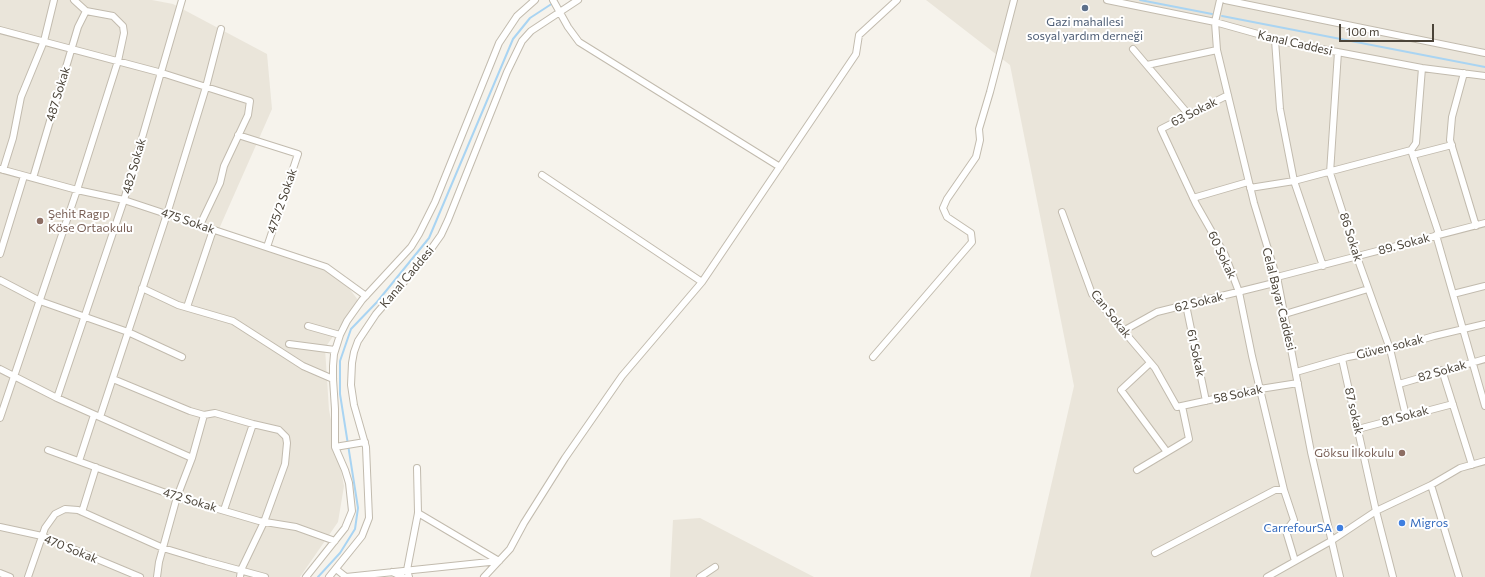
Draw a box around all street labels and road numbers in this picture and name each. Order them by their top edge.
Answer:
street label: Kanal Caddesi [1256,27,1334,59]
street label: 487 Sokak [43,65,73,123]
street label: 63 Sokak [1169,94,1219,130]
street label: 482 Sokak [119,137,149,195]
street label: 475/2 Sokak [264,167,300,235]
street label: 475 Sokak [159,205,217,237]
street label: 86 Sokak [1336,211,1366,263]
street label: 60 Sokak [1205,229,1239,281]
street label: 89. Sokak [1377,230,1431,258]
street label: Kanal Caddesi [377,243,437,311]
street label: Celal Bayar Caddesi [1259,246,1299,352]
street label: Can Sokak [1088,287,1134,341]
street label: 62 Sokak [1173,289,1225,315]
street label: 61 Sokak [1184,328,1208,378]
street label: Güven sokak [1355,332,1425,362]
street label: 82 Sokak [1416,357,1468,385]
street label: 58 Sokak [1212,382,1264,406]
street label: 87 sokak [1342,386,1366,436]
street label: 81 Sokak [1380,403,1430,429]
street label: 472 Sokak [161,485,219,515]
street label: 470 Sokak [42,532,100,566]

